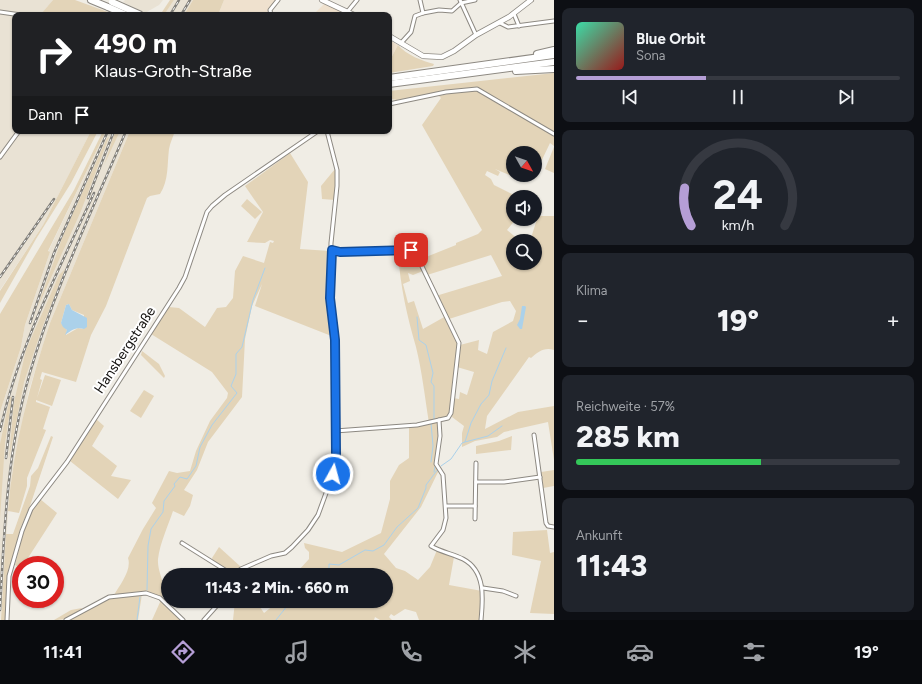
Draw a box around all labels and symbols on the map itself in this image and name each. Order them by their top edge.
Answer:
north arrow [506,146,542,182]
pin [394,233,428,267]
street label: Hansbergstraße [91,303,160,397]
position arrow [312,453,354,495]
speed limit sign: 30 [12,556,64,608]

